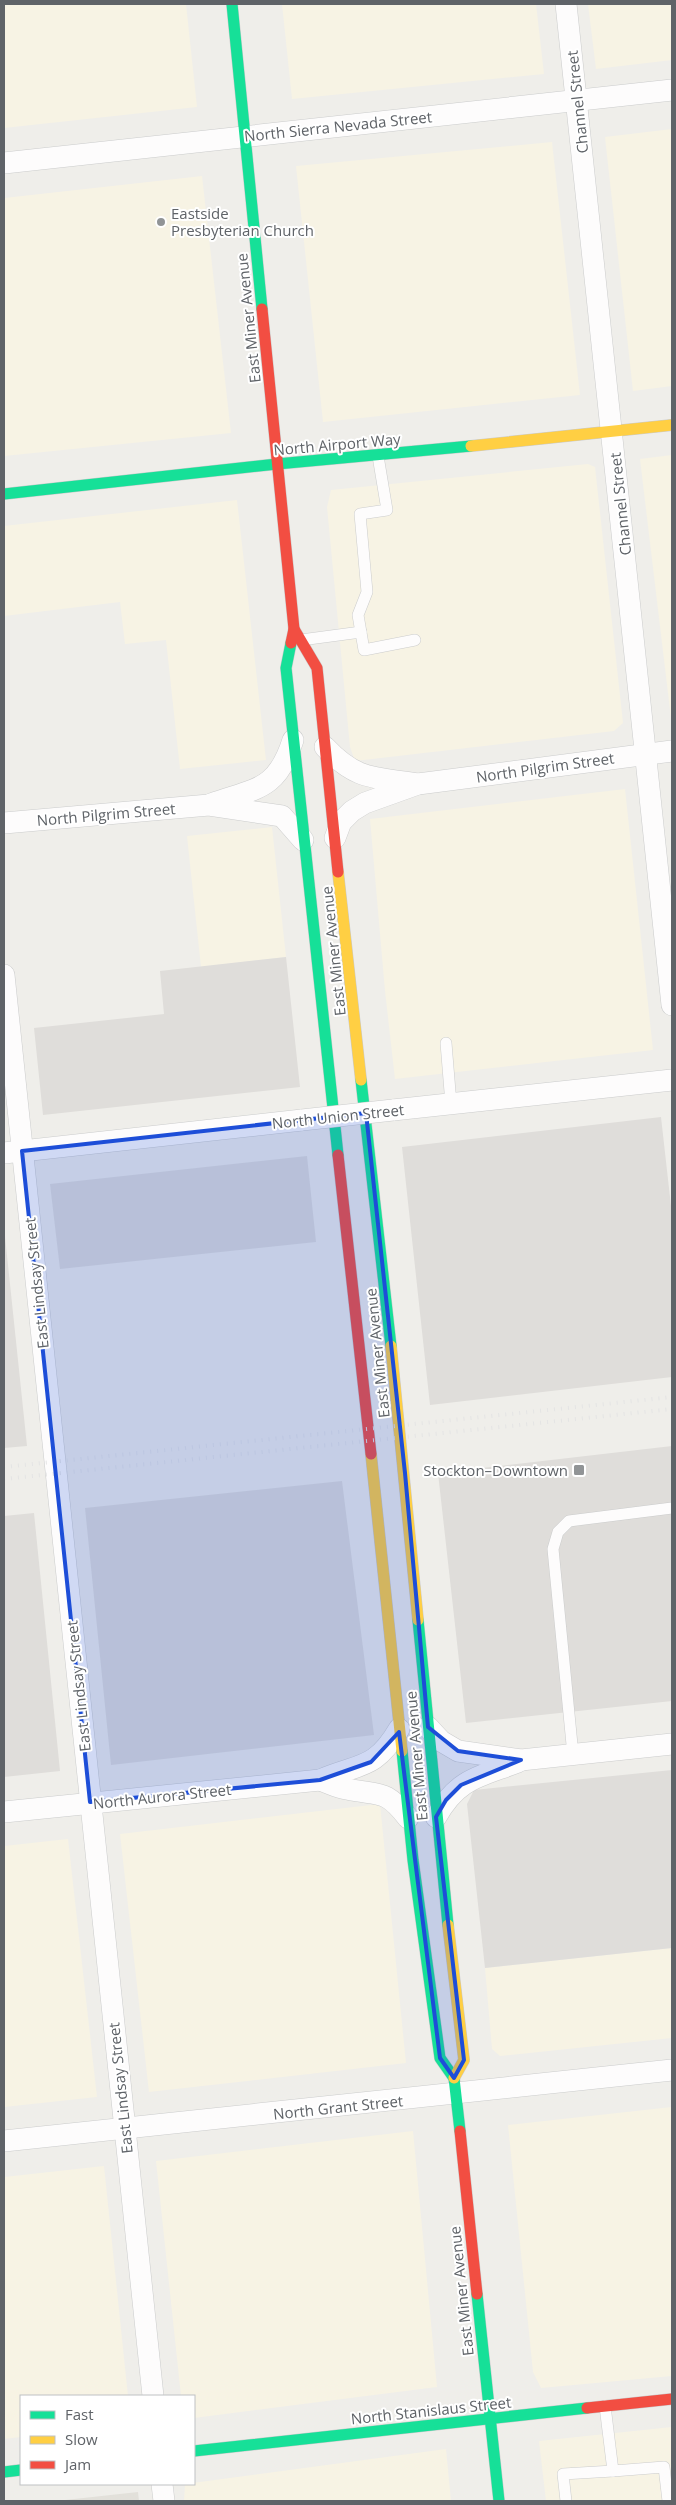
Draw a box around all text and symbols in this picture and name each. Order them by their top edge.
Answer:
street label: Channel Street [562,50,592,154]
street label: North Sierra Nevada Street [243,106,433,146]
place label: Eastside Presbyterian Church [171,203,314,240]
marker: Eastside Presbyterian Church [155,216,167,228]
street label: East Miner Avenue [231,252,265,384]
street label: North Airport Way [273,428,402,460]
street label: Channel Street [605,452,635,556]
street label: North Pilgrim Street [475,747,615,787]
street label: North Pilgrim Street [36,798,176,830]
street label: East Miner Avenue [316,885,350,1017]
street label: North Union Street [271,1099,405,1133]
street label: East Lindsay Street [19,1216,53,1350]
street label: East Miner Avenue [360,1287,394,1419]
place label: Stockton–Downtown [423,1460,568,1480]
marker: Stockton–Downtown [572,1463,586,1477]
street label: East Lindsay Street [61,1619,95,1753]
street label: East Miner Avenue [400,1690,432,1822]
street label: North Aurora Street [92,1779,232,1813]
street label: East Lindsay Street [103,2021,137,2155]
street label: North Grant Street [272,2090,404,2124]
street label: East Miner Avenue [444,2225,478,2357]
street label: North Stanislaus Street [350,2392,512,2428]
legend [20,2395,195,2485]
text: Fast [65,2404,94,2424]
text: Slow [65,2429,98,2449]
text: Jam [63,2454,91,2474]

